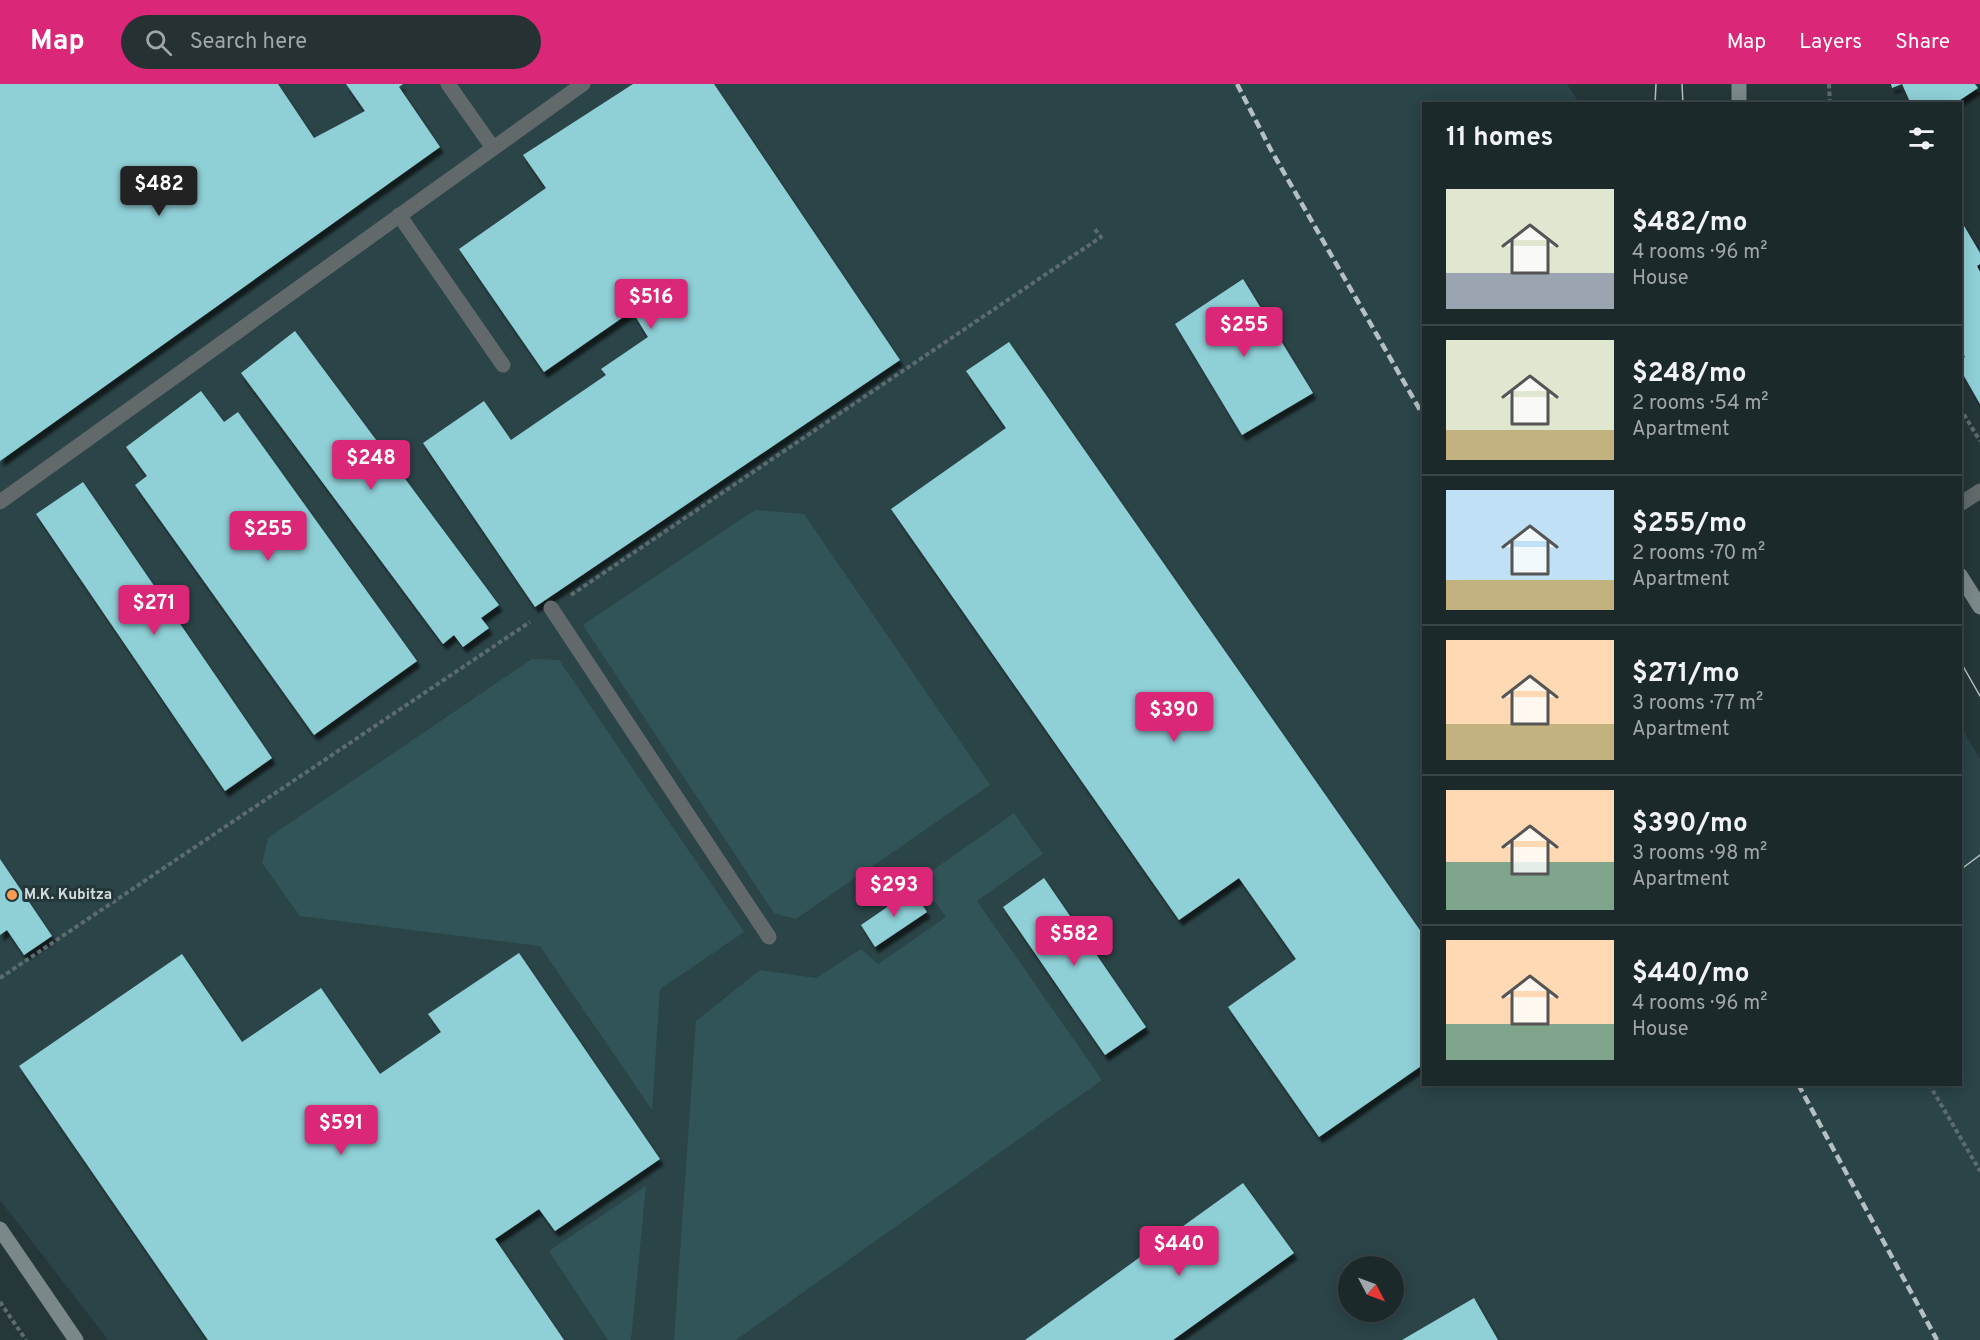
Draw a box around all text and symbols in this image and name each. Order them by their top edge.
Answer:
search box [121,15,541,69]
text: Map [30,24,85,60]
icon: search [142,26,175,59]
text: Search here [190,29,307,56]
text: Map [1727,29,1766,56]
text: Layers [1799,29,1862,56]
text: Share [1895,29,1950,56]
text: 11 homes [1446,122,1553,155]
icon: filters [1905,122,1938,155]
pin: $482 [123,166,195,217]
text: $482 [134,172,184,198]
text: $482/mo [1632,207,1747,240]
icon: home [1494,213,1566,285]
text: 4 rooms · 96 m² [1632,240,1767,266]
text: House [1632,266,1688,292]
pin: $516 [615,279,687,330]
text: $516 [629,285,673,311]
pin: $255 [1208,307,1280,358]
text: $255 [1220,313,1268,339]
text: $248/mo [1632,358,1747,391]
icon: home [1494,364,1566,436]
text: 2 rooms · 54 m² [1632,391,1769,417]
text: Apartment [1632,417,1730,443]
pin: $248 [335,440,407,491]
text: $248 [346,446,396,472]
text: $255/mo [1632,508,1747,541]
pin: $255 [232,511,304,562]
icon: home [1494,514,1566,586]
text: $255 [244,517,292,543]
text: 2 rooms · 70 m² [1632,541,1765,567]
text: Apartment [1632,567,1730,593]
pin: $271 [118,585,190,636]
text: $271 [132,591,176,617]
text: $271/mo [1632,658,1739,691]
icon: home [1494,664,1566,736]
text: 3 rooms · 77 m² [1632,691,1763,717]
pin: $390 [1138,692,1210,743]
text: $390 [1149,698,1199,724]
text: Apartment [1632,717,1730,743]
text: $390/mo [1632,808,1748,841]
icon: home [1494,814,1566,886]
text: 3 rooms · 98 m² [1632,841,1767,867]
pin: $293 [858,867,930,918]
text: Apartment [1632,867,1730,893]
text: $293 [870,873,918,899]
place label: M.K. Kubitza [24,886,112,905]
marker: M.K. Kubitza [5,888,19,902]
pin: $582 [1038,916,1110,967]
text: $582 [1050,922,1098,948]
text: $440/mo [1632,958,1749,991]
icon: home [1494,964,1566,1036]
text: 4 rooms · 96 m² [1632,991,1767,1017]
text: House [1632,1017,1688,1043]
pin: $591 [305,1105,377,1156]
text: $591 [319,1111,363,1137]
pin: $440 [1143,1226,1215,1277]
text: $440 [1154,1232,1204,1258]
north arrow [1338,1256,1404,1322]
map controls [1338,1256,1404,1322]

